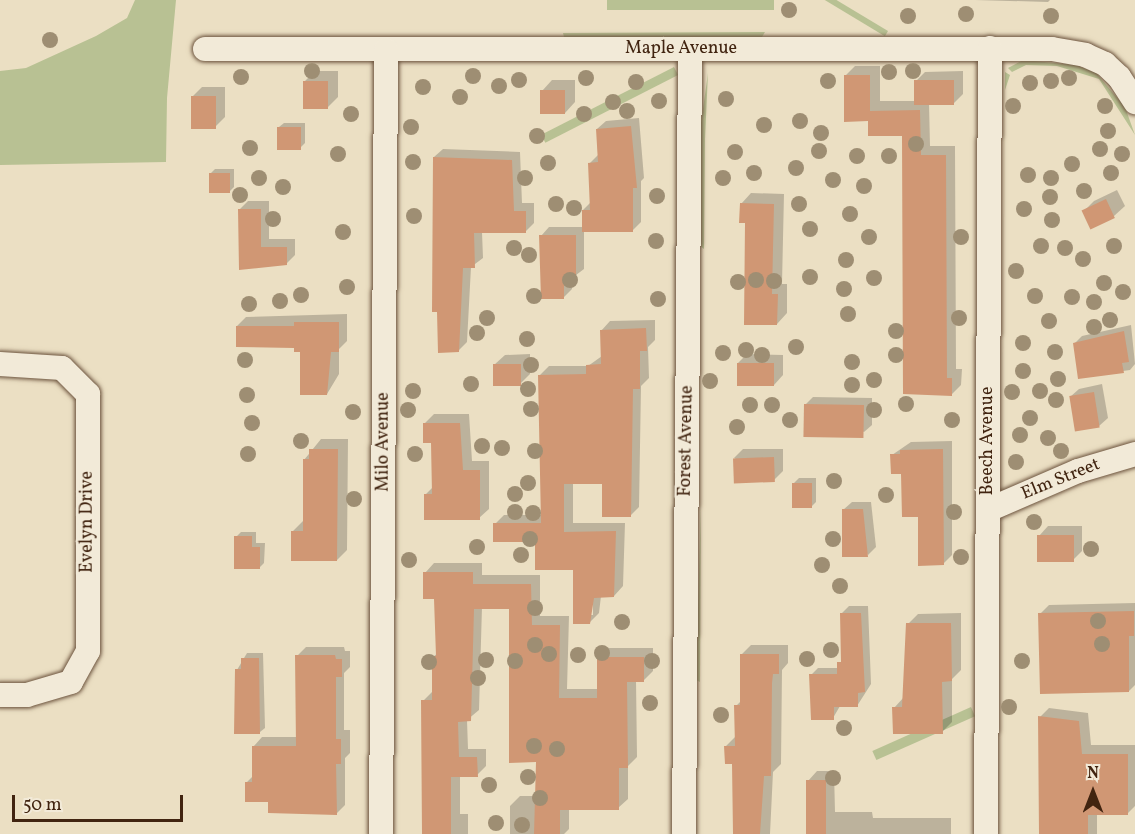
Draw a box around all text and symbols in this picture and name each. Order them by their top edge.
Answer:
street label: Maple Avenue [625,38,737,60]
street label: Forest Avenue [675,385,699,497]
street label: Beech Avenue [977,386,999,496]
street label: Milo Avenue [373,392,395,492]
street label: Elm Street [1019,454,1103,506]
street label: Evelyn Drive [77,471,99,573]
north arrow [1063,762,1123,822]
text: N [1087,763,1099,785]
scale bar [15,783,186,821]
text: 50 m [23,793,62,818]

